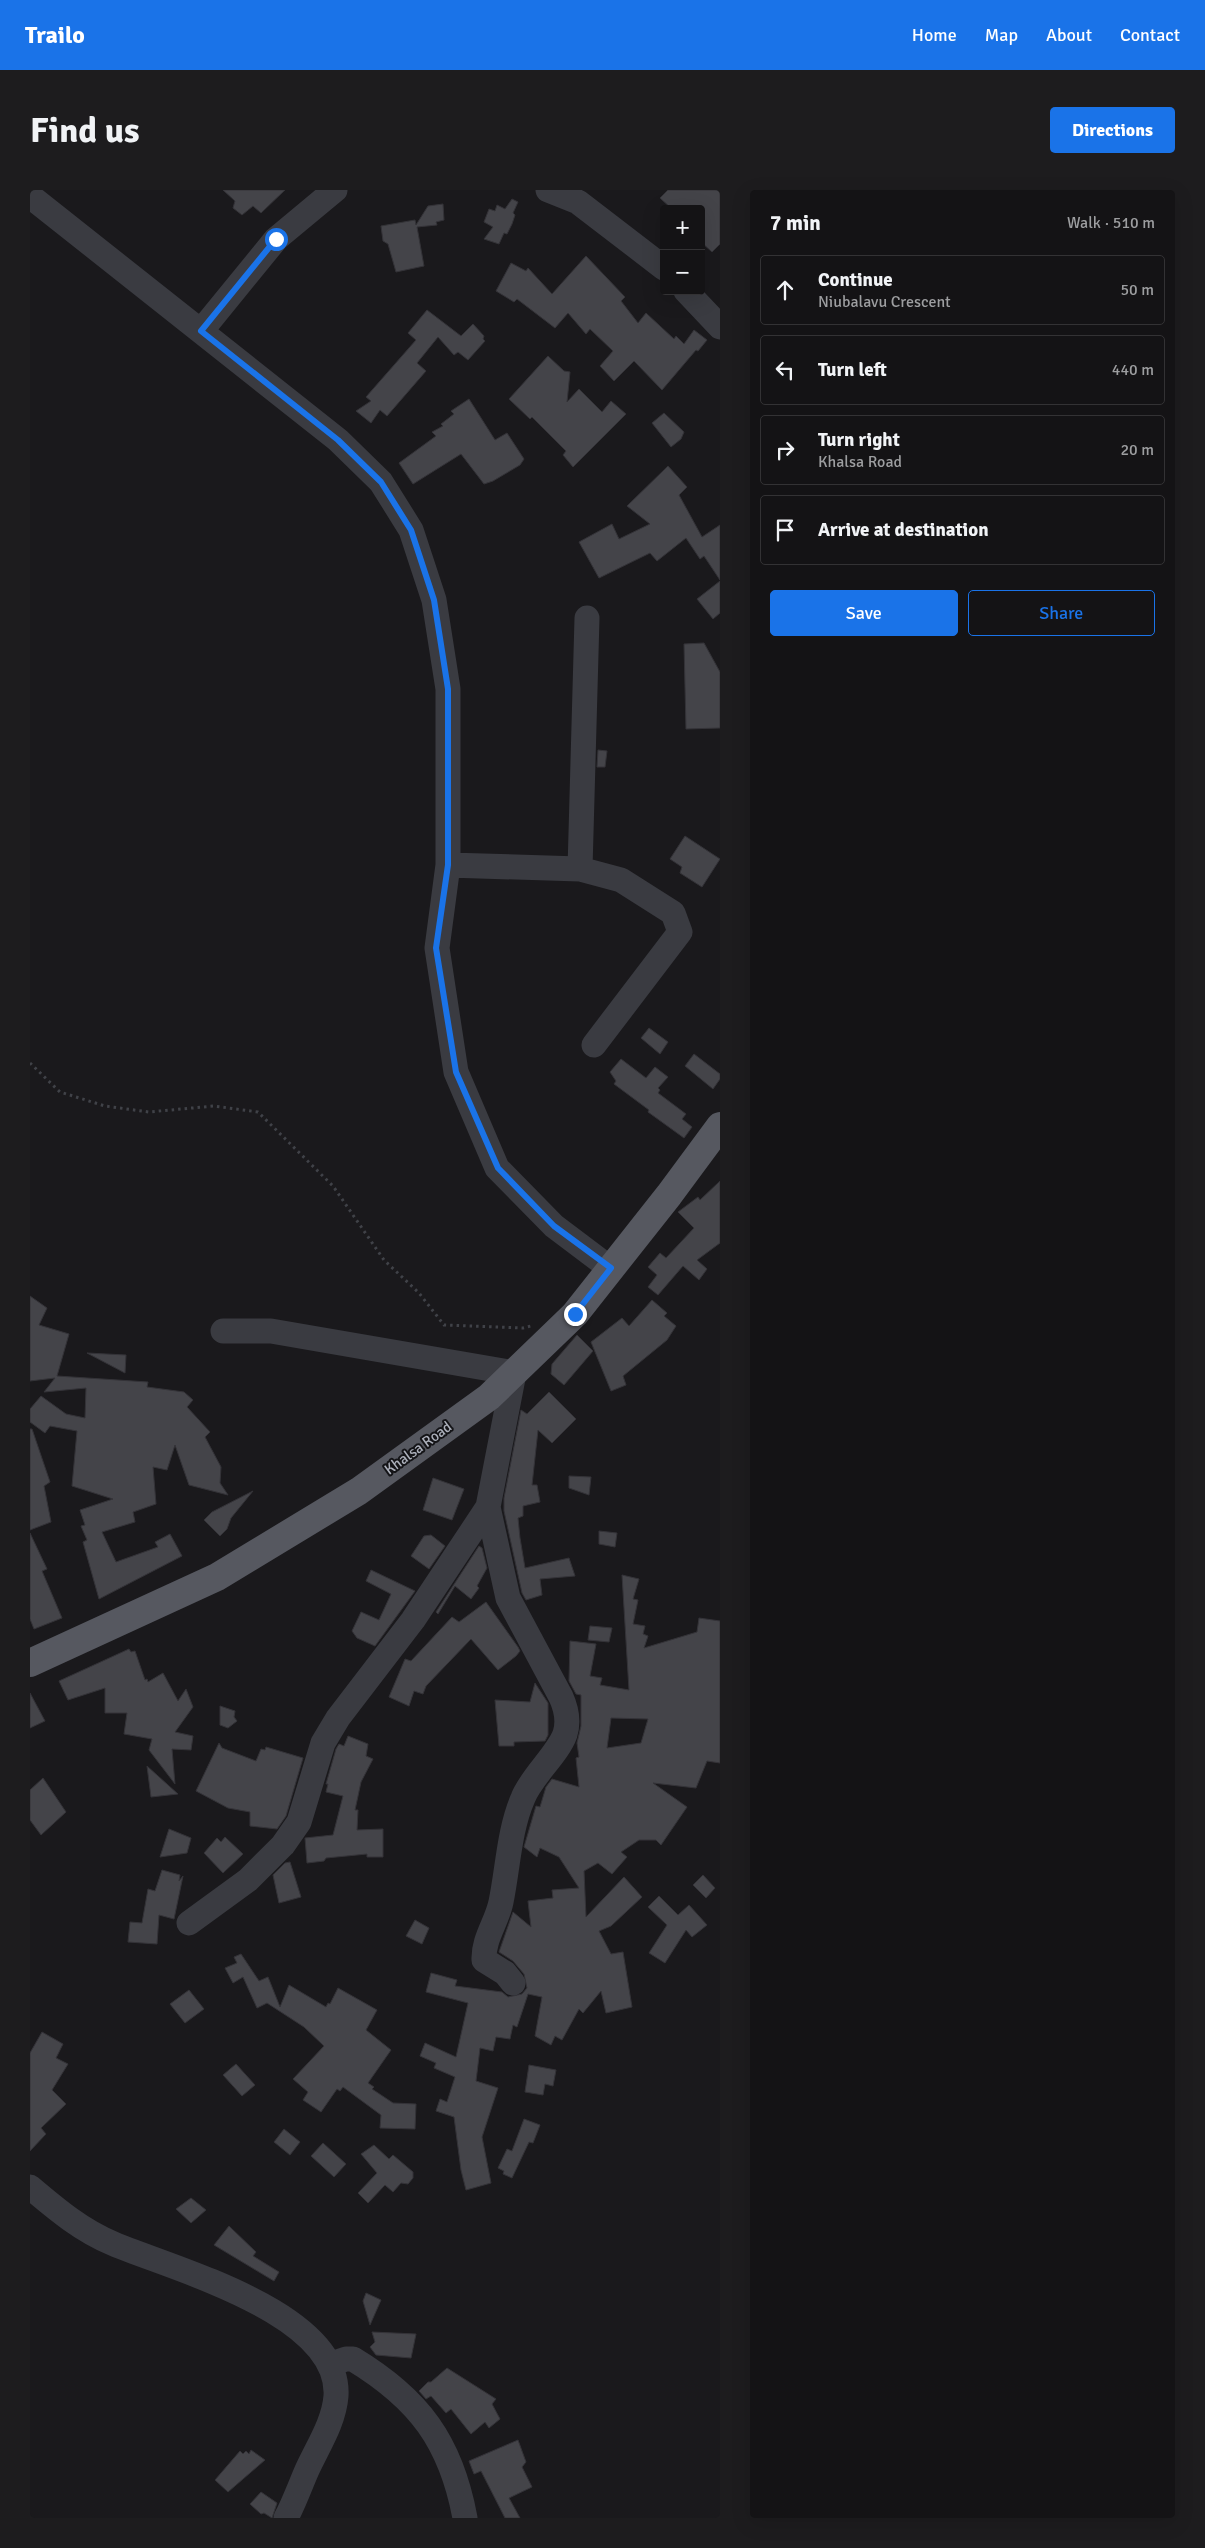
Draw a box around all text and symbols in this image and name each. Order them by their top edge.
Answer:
text: Trailo [25,20,85,50]
text: Home [912,24,957,46]
text: Map [985,24,1018,46]
text: About [1046,24,1092,46]
text: Contact [1120,24,1180,46]
button: Directions [1050,107,1175,153]
text: Find us [30,109,140,152]
map controls [660,205,705,295]
button: + [660,205,705,250]
text: 7 min [770,210,821,236]
text: Walk · 510 m [1067,213,1155,233]
route start [265,228,288,251]
button: − [660,250,705,295]
text: Continue [818,268,893,292]
icon: ahead [771,276,799,304]
text: 50 m [1120,280,1154,300]
text: Niubalavu Crescent [818,292,951,312]
icon: left [771,356,799,384]
text: Turn left [818,358,887,382]
text: 440 m [1112,360,1154,380]
text: Turn right [818,428,900,452]
icon: right [771,436,799,464]
text: 20 m [1120,440,1154,460]
text: Khalsa Road [818,452,902,472]
icon: arrive [771,516,799,544]
text: Arrive at destination [818,518,989,542]
button: Save [770,590,958,636]
button: Share [968,590,1155,636]
route end [564,1303,587,1326]
street label: Khalsa Road [381,1418,455,1478]

